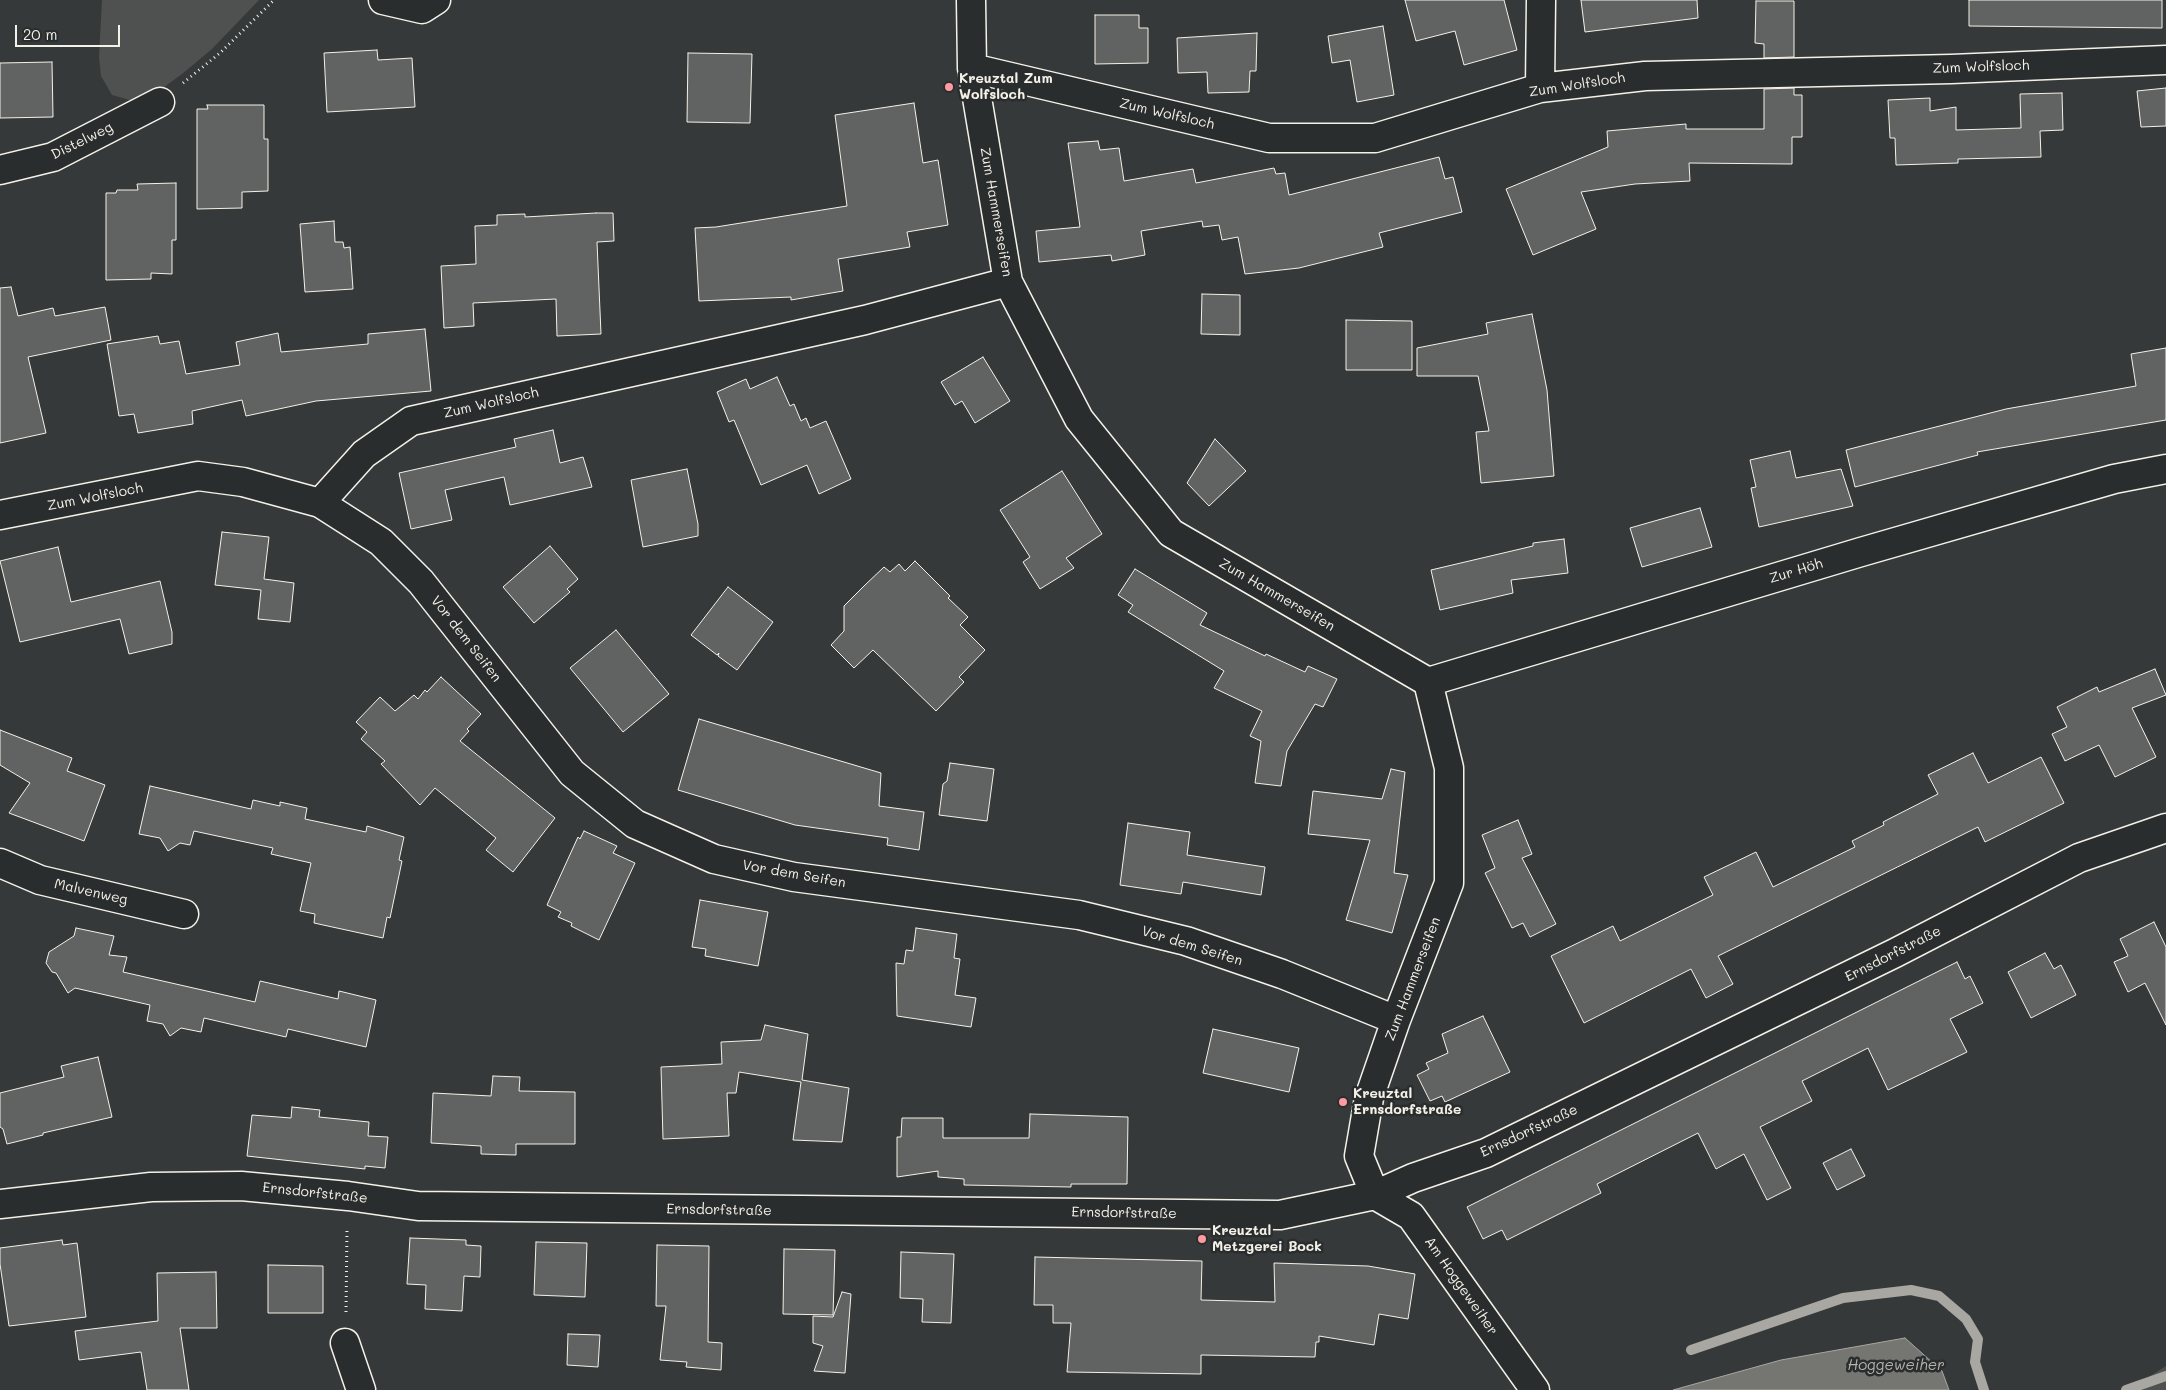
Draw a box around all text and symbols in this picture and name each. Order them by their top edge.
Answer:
scale bar [18,15,122,47]
text: 20 m [23,24,57,44]
street label: Zum Wolfsloch [1932,57,2030,77]
street label: Zum Wolfsloch [1528,69,1626,101]
place label: Kreuztal Zum Wolfsloch [959,71,1052,104]
marker: Kreuztal Zum Wolfsloch [943,81,955,93]
street label: Zum Wolfsloch [1118,95,1216,133]
street label: Distelweg [48,119,116,163]
street label: Zum Hammerseifen [976,146,1016,278]
street label: Zum Wolfsloch [442,384,540,422]
street label: Zum Wolfsloch [46,479,144,515]
street label: Zum Hammerseifen [1216,555,1338,635]
street label: Zur Höh [1767,555,1825,587]
street label: Vor dem Seifen [427,593,505,685]
street label: Vor dem Seifen [741,857,847,891]
street label: Malvenweg [53,875,129,909]
street label: Zum Hammerseifen [1382,915,1444,1043]
street label: Vor dem Seifen [1139,923,1245,969]
street label: Ernsdorfstraße [1842,923,1944,985]
place label: Kreuztal Ernsdorfstraße [1353,1086,1461,1118]
marker: Kreuztal Ernsdorfstraße [1337,1096,1349,1108]
street label: Ernsdorfstraße [1478,1101,1580,1161]
street label: Ernsdorfstraße [262,1179,368,1207]
street label: Ernsdorfstraße [666,1201,772,1219]
street label: Ernsdorfstraße [1071,1204,1177,1222]
place label: Kreuztal Metzgerei Bock [1212,1223,1322,1256]
marker: Kreuztal Metzgerei Bock [1196,1233,1208,1245]
street label: Am Hoggeweiher [1421,1234,1501,1338]
water label: Hoggeweiher [1847,1356,1945,1374]

